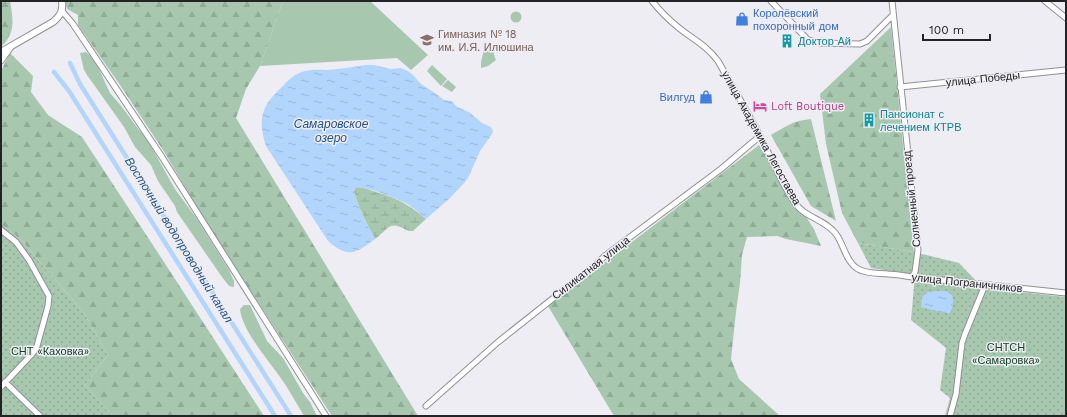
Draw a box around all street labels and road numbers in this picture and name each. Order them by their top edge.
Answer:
street label: улица Академика Легостаева [719,69,804,208]
street label: улица Победы [945,69,1021,89]
street label: Солнечный проезд [900,150,924,248]
street label: Силикатная улица [550,233,633,302]
street label: улица Пограничников [911,271,1023,295]

